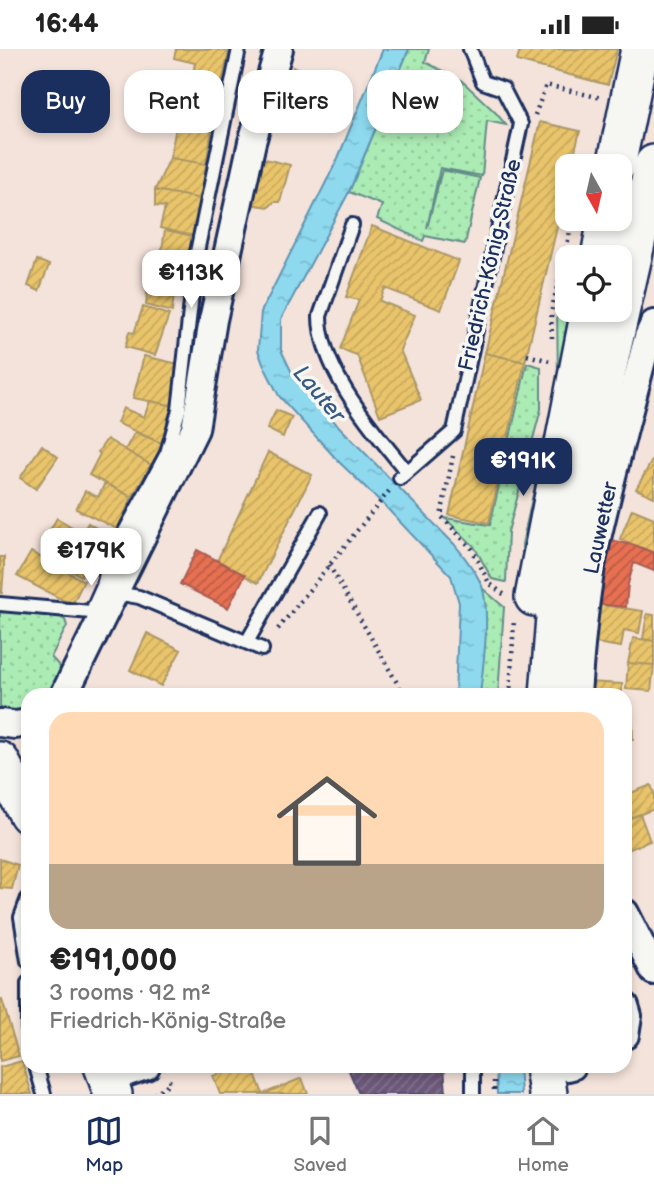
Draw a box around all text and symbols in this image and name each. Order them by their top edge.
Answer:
text: 16:44 [35,9,99,40]
chip: Buy [21,70,110,133]
chip: Rent [124,70,224,133]
chip: Filters [238,70,353,133]
chip: New [367,70,463,133]
north arrow [555,154,632,231]
map controls [555,154,632,322]
street label: Friedrich-König-Straße [453,157,527,373]
button: locate [555,245,632,322]
pin: €113K [142,251,240,310]
text: €113K [158,259,224,287]
water label: Lauter [287,360,352,430]
pin: €191K [474,439,572,498]
text: €191K [490,447,556,475]
street label: Lauwetter [579,479,623,576]
pin: €179K [42,529,140,588]
text: €179K [57,537,125,565]
icon: home [264,758,390,884]
text: €191,000 [49,943,177,979]
text: 3 rooms · 92 m² [49,979,211,1007]
text: Friedrich-König-Straße [49,1007,286,1035]
tab: Map [85,1112,123,1177]
tab: Saved [294,1112,347,1177]
tab: Home [517,1112,569,1177]

